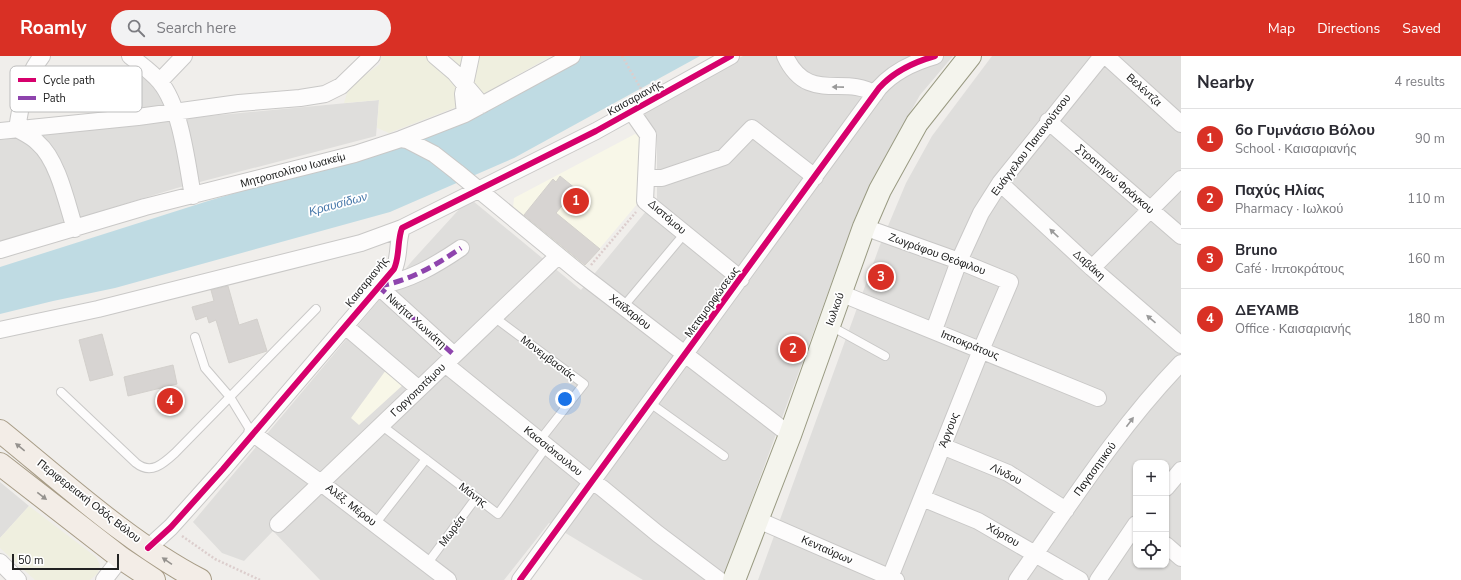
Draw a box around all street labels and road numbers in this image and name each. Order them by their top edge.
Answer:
street label: Βελέντζα [1123,70,1165,110]
street label: Καισαριανής [605,77,665,119]
street label: Ευάγγελου Παπανούτσου [988,91,1074,199]
street label: Στρατηγού Φράγκου [1073,141,1157,217]
street label: Μητροπολίτου Ιωακείμ [239,149,347,191]
street label: Διστόμου [645,196,689,238]
street label: Ζωγράφου Θεόφιλου [886,229,988,279]
street label: Δαβάκη [1070,246,1108,284]
street label: Καισαριανής [342,254,392,310]
street label: Μεταμορφώσεως [681,263,743,341]
street label: Νικήτα Χωνιάτη [383,290,449,352]
street label: Ιωλκού [822,290,848,328]
street label: Χαϊδαρίου [606,291,654,333]
street label: Ιπποκράτους [939,326,1001,364]
street label: Μονεμβασιάς [517,332,579,384]
street label: Γοργοποτάμου [387,360,449,420]
street label: Άργους [935,410,963,450]
street label: Κασσιόπουλου [520,423,586,479]
street label: Παγασητικού [1070,439,1120,499]
street label: Περιφερειακή Οδός Βόλου [34,456,144,546]
street label: Λίνδου [988,460,1024,488]
street label: Μάνης [456,479,490,511]
street label: Αλέξ. Μέρου [323,480,379,530]
street label: Μωρέα [435,512,469,550]
street label: Χόρτου [984,520,1022,550]
street label: Κενταύρων [799,532,855,568]

